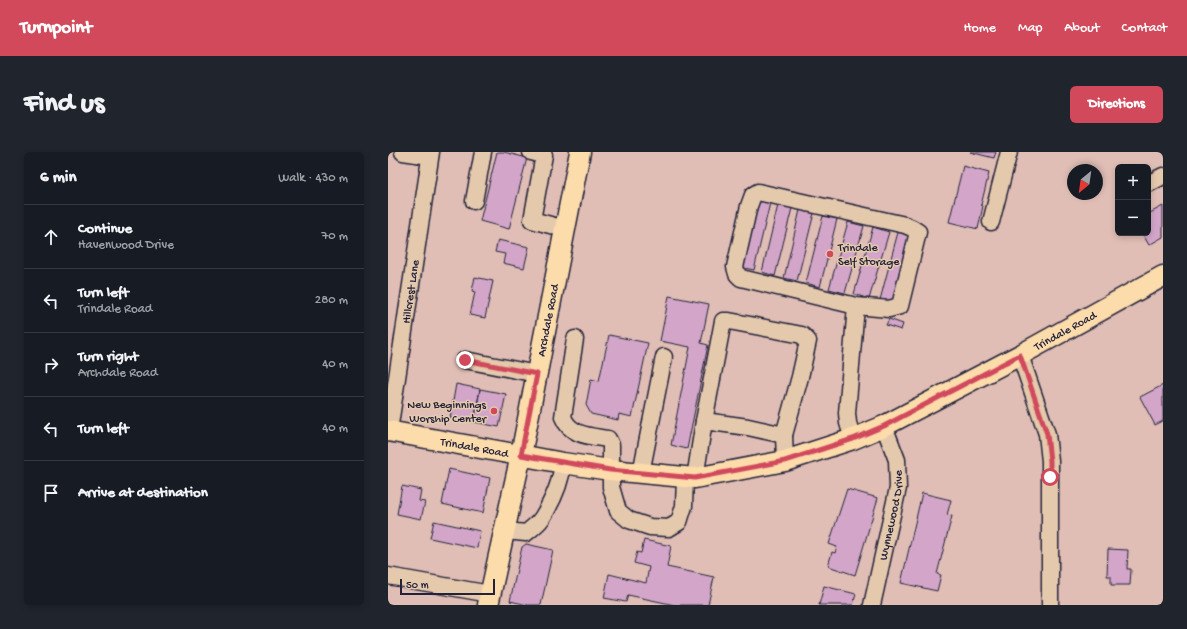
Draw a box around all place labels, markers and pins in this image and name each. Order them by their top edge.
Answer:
place label: Trindale Self Storage [837,242,900,270]
marker: Trindale Self Storage [825,249,835,259]
place label: New Beginnings Worship Center [407,399,488,427]
marker: New Beginnings Worship Center [489,406,499,416]

